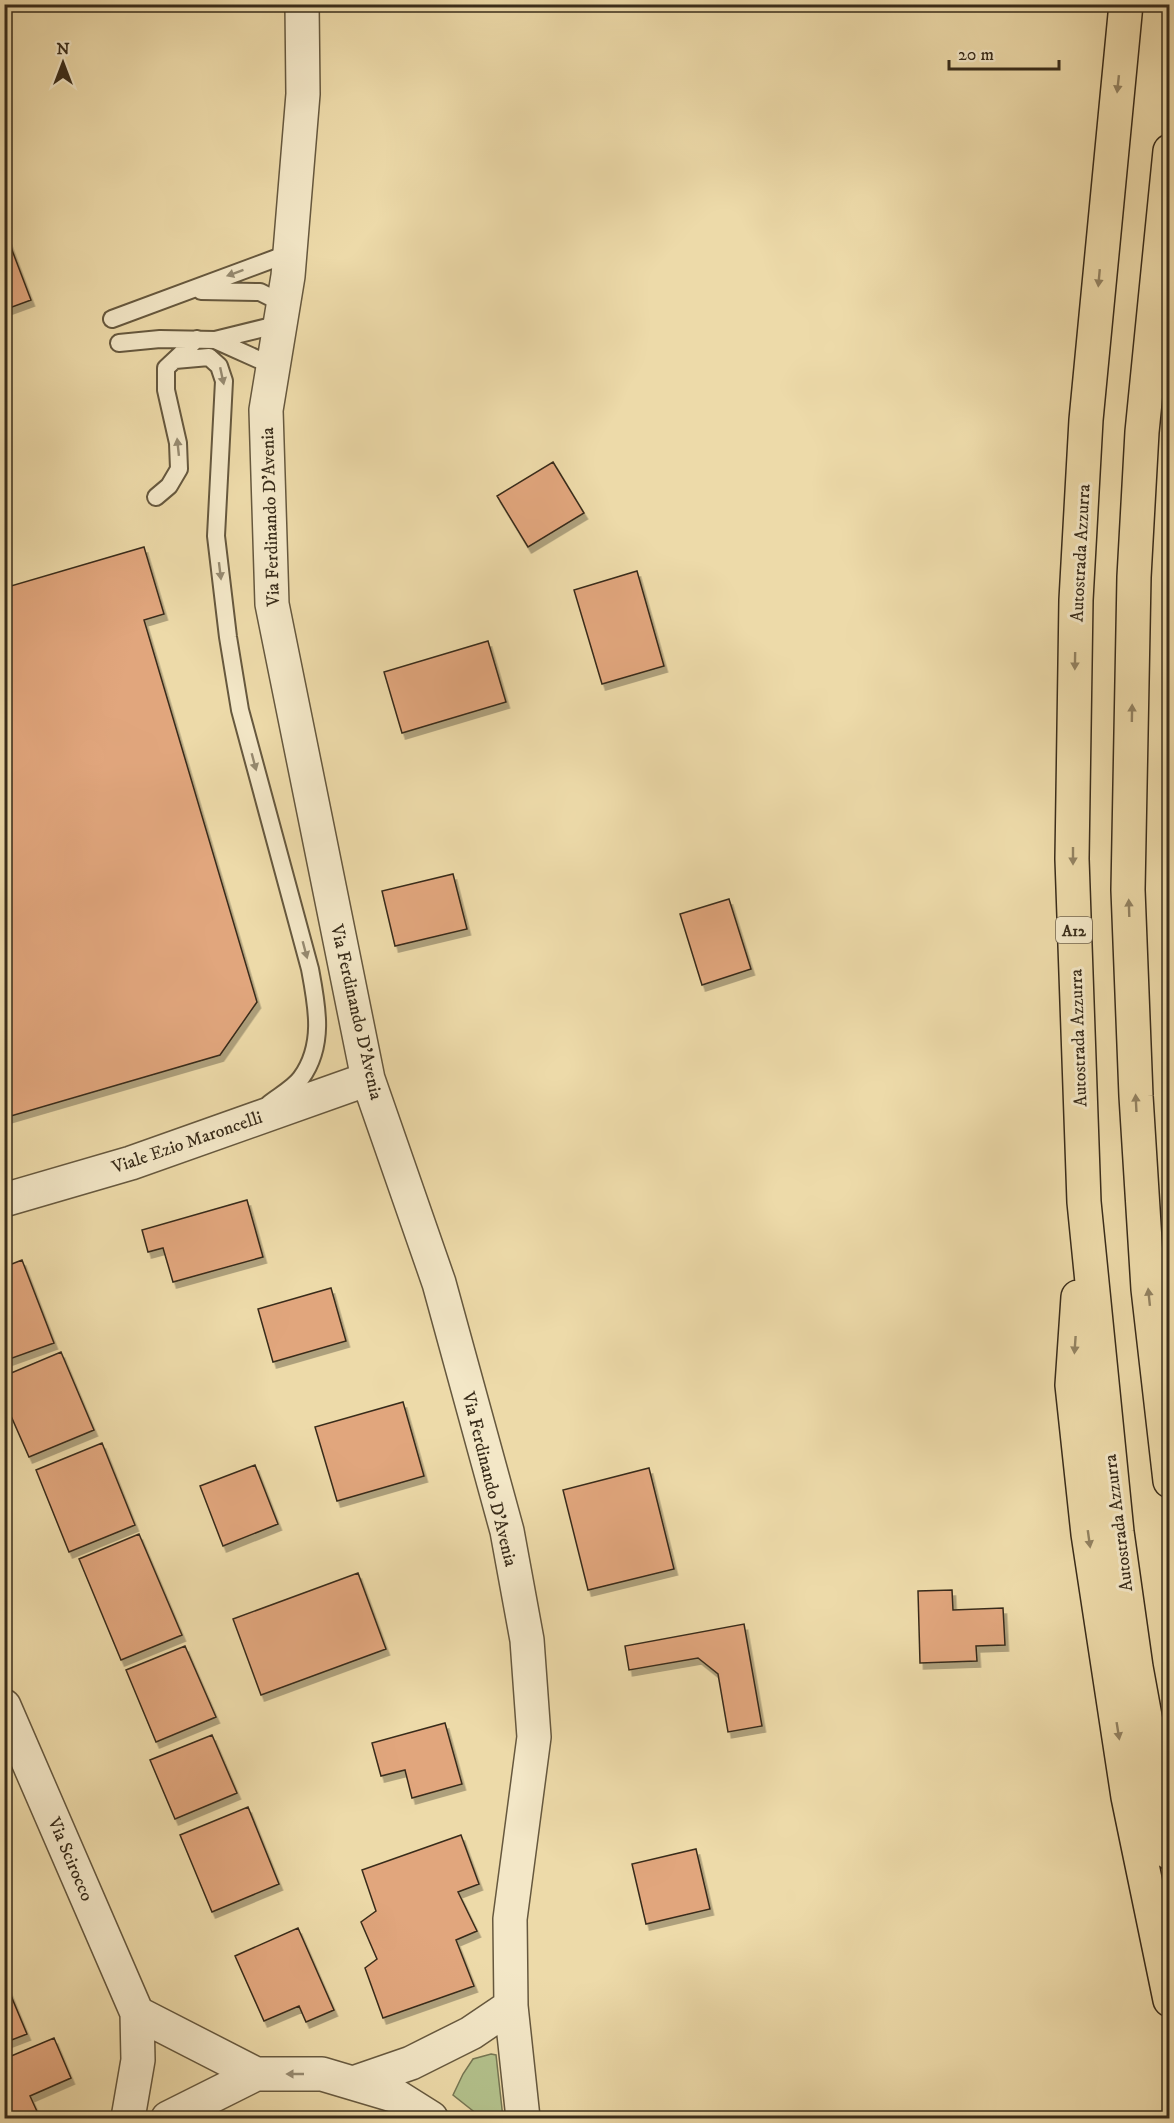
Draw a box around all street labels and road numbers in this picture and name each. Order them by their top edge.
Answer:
street label: Via Ferdinando D'Avenia [257,427,285,608]
street label: Autostrada Azzurra [1066,483,1096,623]
road number: A12 [1056,917,1092,943]
street label: Via Ferdinando D'Avenia [325,921,387,1102]
street label: Autostrada Azzurra [1066,968,1092,1107]
street label: Viale Ezio Maroncelli [108,1107,265,1179]
street label: Via Ferdinando D'Avenia [456,1389,521,1569]
street label: Autostrada Azzurra [1100,1453,1138,1593]
street label: Via Scirocco [42,1813,98,1905]

